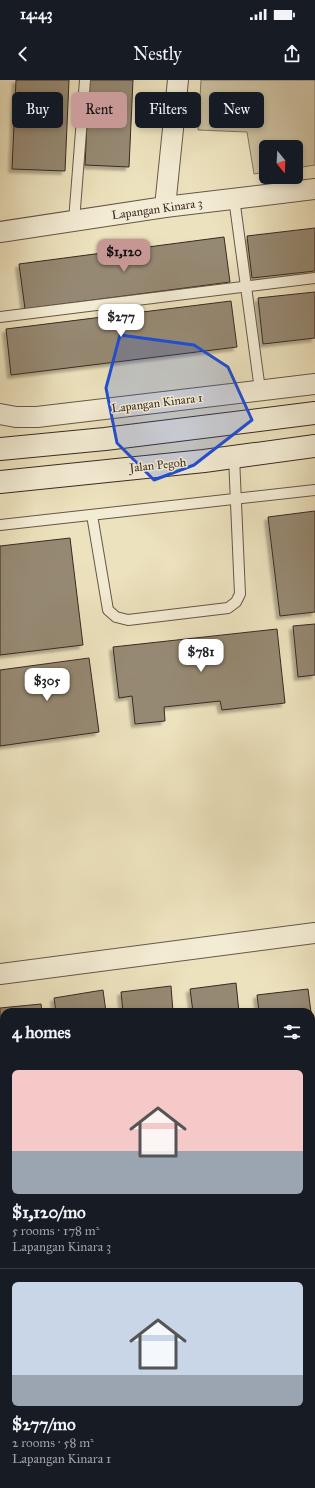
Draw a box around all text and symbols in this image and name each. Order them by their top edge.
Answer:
text: 14:43 [20,5,52,23]
icon: back [12,43,34,65]
text: Nestly [133,43,182,65]
icon: share [281,43,303,65]
chip: Buy [12,92,63,128]
chip: Rent [71,92,127,128]
chip: Filters [135,92,201,128]
chip: New [209,92,264,128]
north arrow [259,140,303,184]
map controls [259,140,303,184]
street label: Lapangan Kinara 3 [111,196,204,223]
pin: $1,120 [91,239,157,273]
text: $1,120 [106,244,142,260]
pin: $277 [97,304,145,338]
text: $277 [107,309,135,325]
street label: Lapangan Kinara 1 [111,390,204,417]
street label: Jalan Pegoh [127,455,187,476]
pin: $781 [177,639,225,673]
text: $781 [188,644,214,660]
pin: $305 [23,668,71,702]
text: $305 [34,673,60,689]
icon: filters [281,1021,303,1043]
text: 4 homes [12,1022,71,1043]
icon: home [122,1096,194,1168]
text: $1,120/mo [12,1202,86,1223]
text: 5 rooms · 178 m² [12,1223,100,1239]
text: Lapangan Kinara 3 [12,1239,111,1255]
icon: home [122,1308,194,1380]
text: $277/mo [12,1414,76,1435]
text: 2 rooms · 58 m² [12,1435,94,1451]
text: Lapangan Kinara 1 [12,1451,111,1467]

